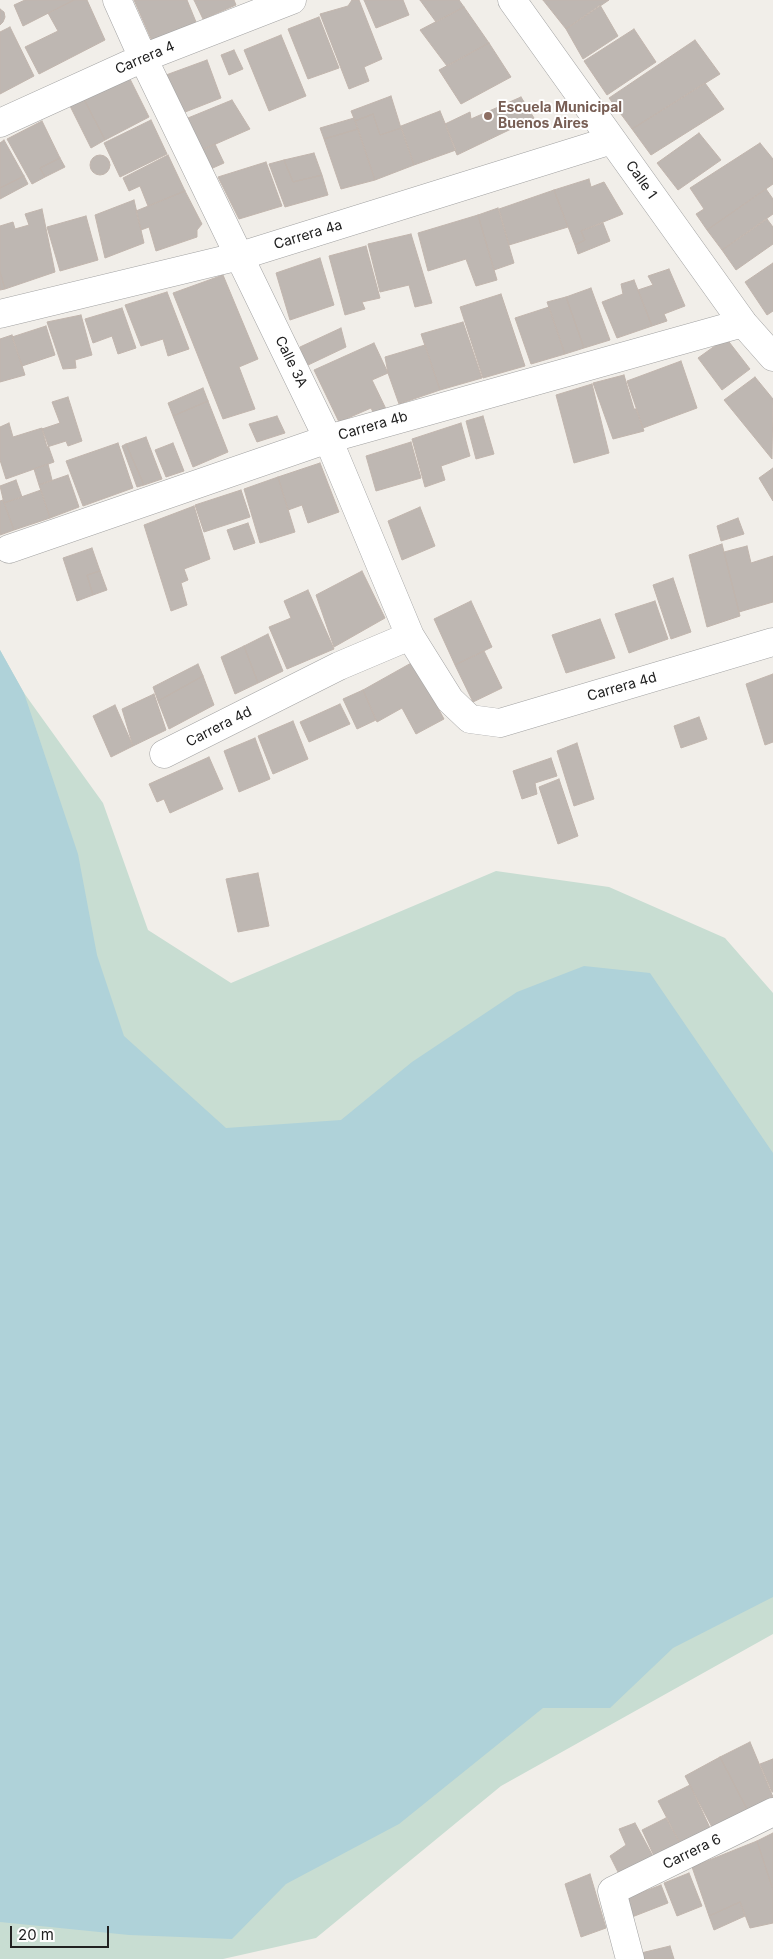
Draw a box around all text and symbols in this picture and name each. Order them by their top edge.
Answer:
street label: Carrera 4 [113,38,177,78]
place label: Escuela Municipal Buenos Aires [498,100,622,132]
marker: Escuela Municipal Buenos Aires [482,110,494,122]
street label: Calle 1 [622,158,660,202]
street label: Carrera 4a [272,217,344,253]
street label: Calle 3A [271,333,311,391]
street label: Carrera 4b [336,408,410,444]
street label: Carrera 4d [585,669,659,705]
street label: Carrera 4d [183,703,255,751]
street label: Carrera 6 [660,1831,724,1873]
scale bar [12,1916,111,1948]
text: 20 m [18,1925,54,1944]

